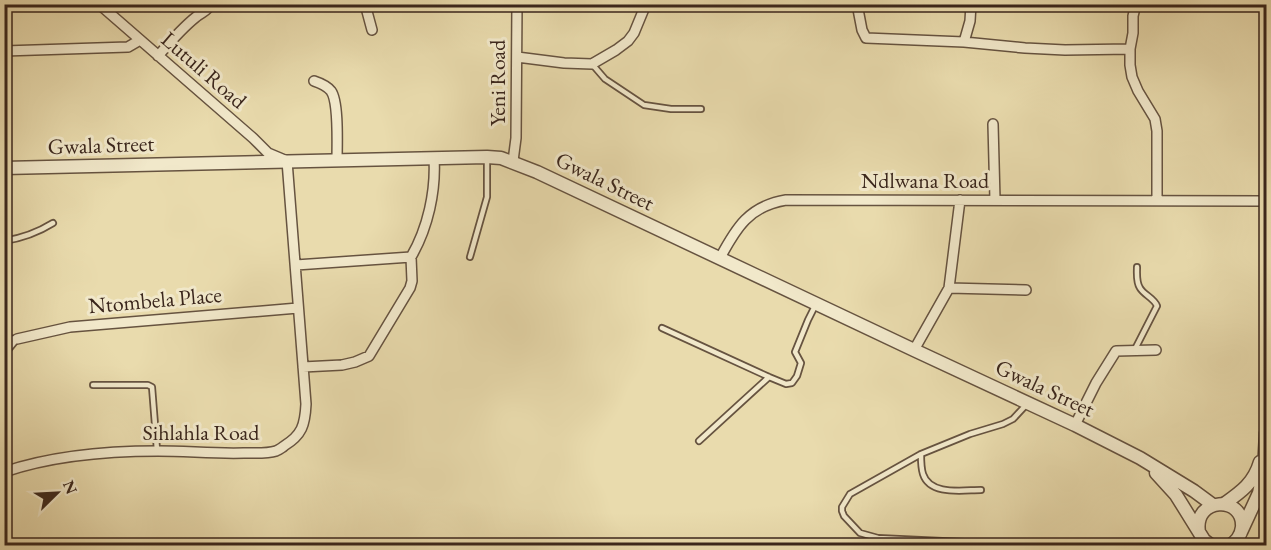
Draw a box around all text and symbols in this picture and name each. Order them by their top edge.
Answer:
street label: Lutuli Road [155,25,253,116]
street label: Yeni Road [483,39,512,126]
street label: Gwala Street [47,129,155,161]
street label: Gwala Street [551,145,659,217]
street label: Ndlwana Road [861,166,990,195]
street label: Ntombela Place [87,280,223,320]
street label: Gwala Street [991,352,1099,424]
street label: Sihlahla Road [143,418,260,447]
north arrow [27,463,87,523]
text: N [58,477,82,497]

